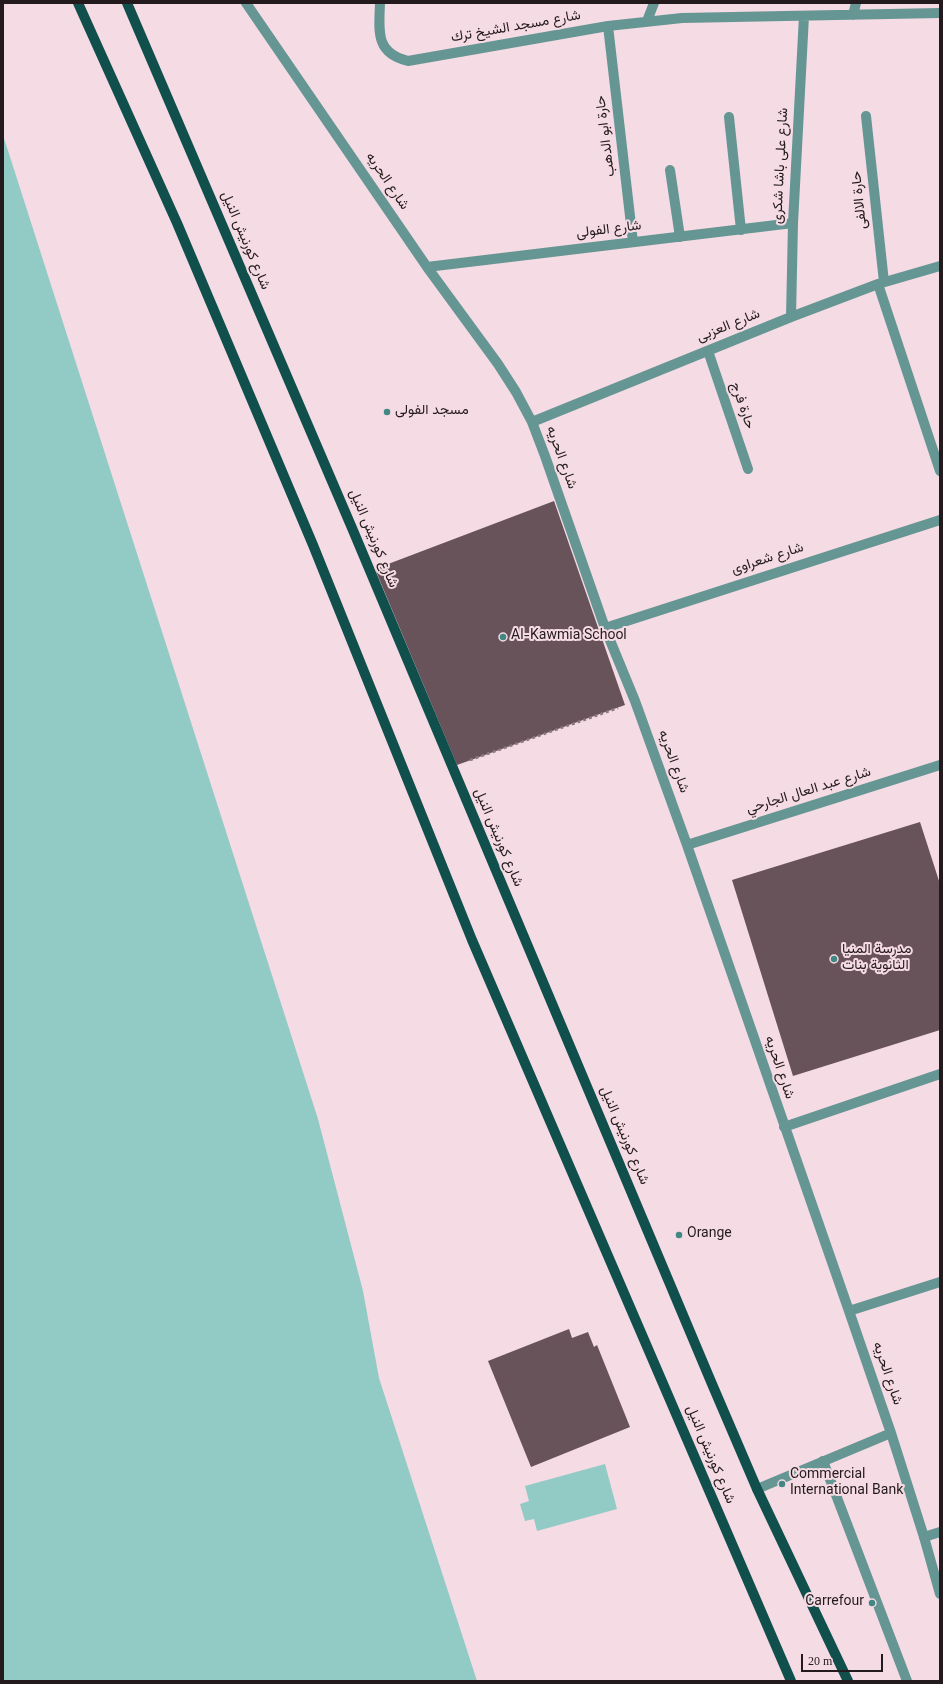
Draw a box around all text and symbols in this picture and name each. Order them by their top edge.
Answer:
street label: شارع مسجد الشيخ ترك [450,8,582,48]
street label: حارة ابو الدهب [594,94,620,178]
street label: شارع على باشا شكرى [771,108,793,224]
street label: شارع الحريه [361,150,411,214]
street label: حارة الالفى [850,170,872,230]
street label: شارع كورنيش النيل [216,189,272,293]
street label: شارع الفولى [575,219,643,243]
street label: شارع العزبى [695,307,763,347]
street label: حارة فرج [725,380,757,432]
place label: مسجد الفولى [395,404,469,420]
marker: مسجد الفولى [382,407,392,417]
street label: شارع الحريه [541,424,579,492]
street label: شارع كورنيش النيل [344,487,400,591]
street label: شارع شعراوى [730,540,806,580]
place label: Al-Kawmia School [511,629,627,645]
marker: Al-Kawmia School [498,632,508,642]
street label: شارع الحريه [653,728,691,796]
street label: شارع عبد العال الجارحي [745,765,873,819]
street label: شارع كورنيش النيل [469,786,525,890]
place label: مدرسة المنيا الثانوية بنات [842,943,911,976]
marker: مدرسة المنيا الثانوية بنات [829,954,839,964]
street label: شارع الحريه [759,1034,797,1102]
street label: شارع كورنيش النيل [595,1084,651,1188]
place label: Orange [687,1227,732,1243]
marker: Orange [674,1230,684,1240]
street label: شارع الحريه [867,1340,905,1408]
street label: شارع كورنيش النيل [681,1403,737,1507]
place label: Commercial International Bank [790,1468,903,1500]
marker: Commercial International Bank [777,1479,787,1489]
place label: Carrefour [805,1595,864,1611]
marker: Carrefour [867,1598,877,1608]
scale bar [803,1646,885,1672]
text: 20 m [808,1654,832,1668]

